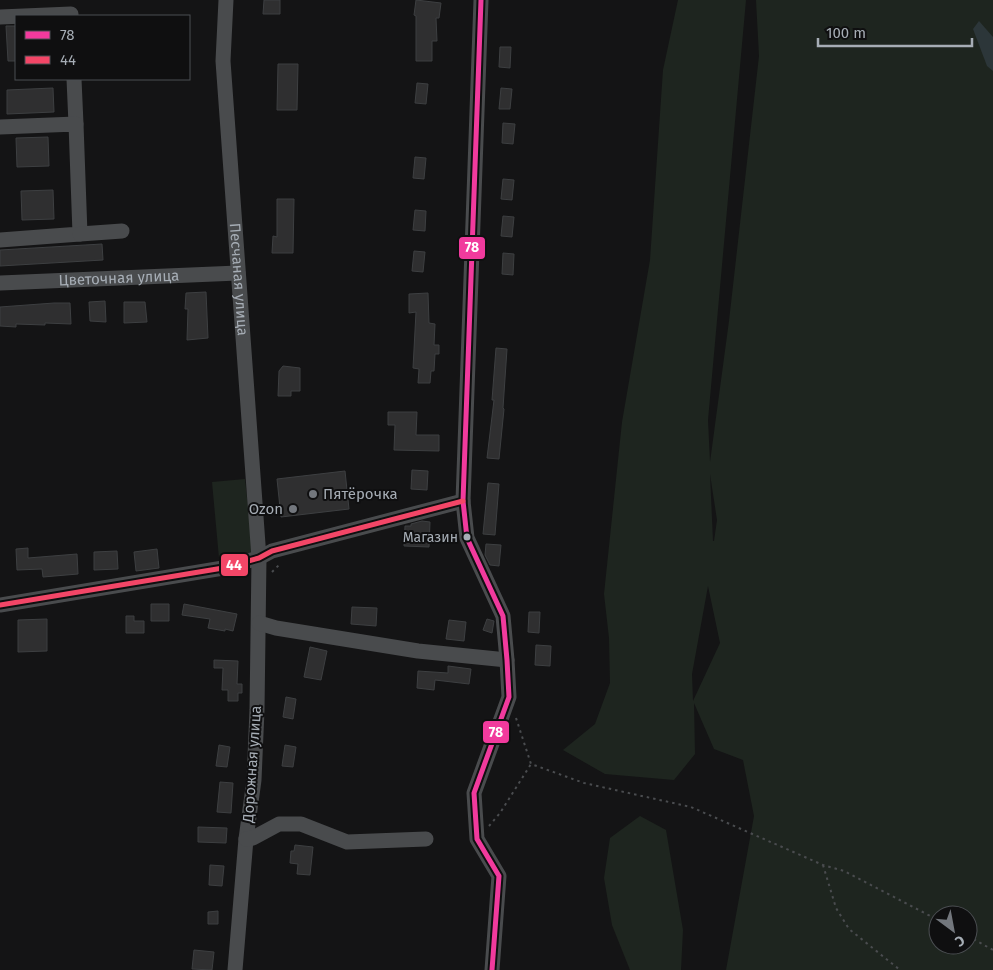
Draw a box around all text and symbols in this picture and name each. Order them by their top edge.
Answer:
legend [15,15,190,80]
scale bar [818,15,972,47]
text: 100 m [826,24,866,42]
text: 78 [60,26,75,44]
text: 44 [60,51,76,69]
street label: Песчаная улица [226,222,252,336]
line badge: 78 [458,236,486,260]
text: 78 [465,239,479,256]
street label: Цветочная улица [58,266,180,290]
place label: Пятёрочка [323,485,398,503]
marker: Пятёрочка [307,488,319,500]
place label: Ozon [249,500,283,518]
marker: Ozon [287,503,299,515]
place label: Магазин [403,529,458,546]
marker: Магазин [462,532,472,542]
line badge: 44 [220,553,249,577]
text: 44 [226,557,242,574]
street label: Дорожная улица [239,705,265,824]
line badge: 78 [482,720,510,744]
text: 78 [489,724,503,741]
north arrow [928,905,978,955]
text: С [952,931,968,950]

